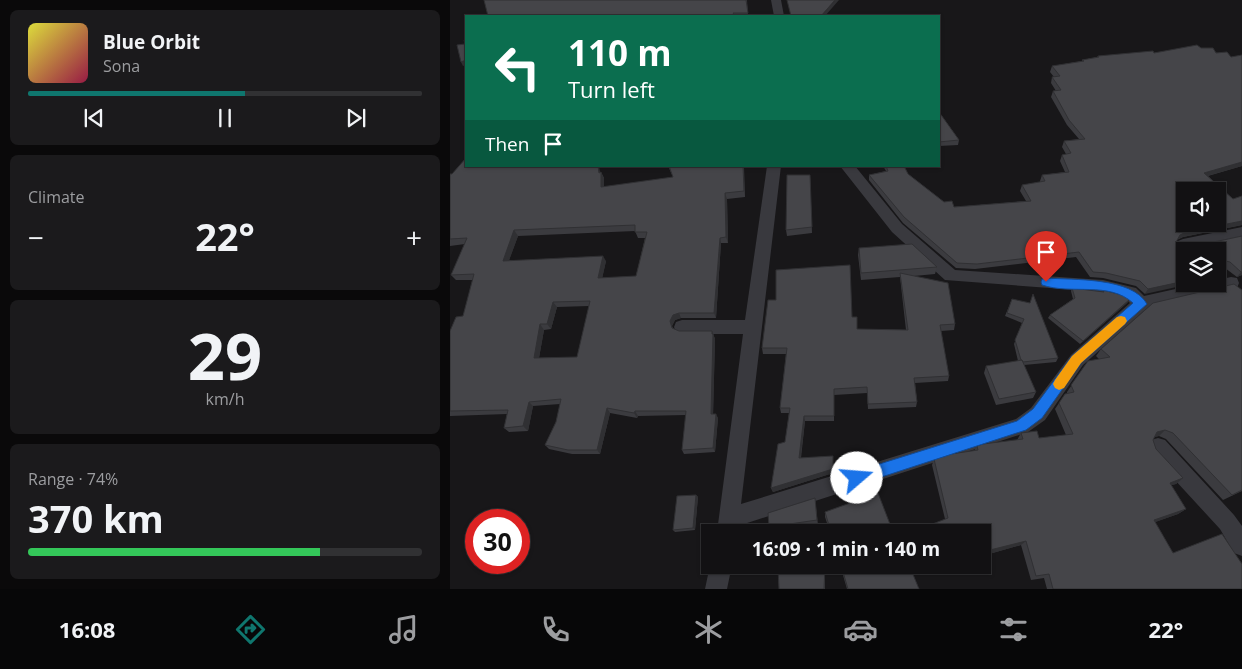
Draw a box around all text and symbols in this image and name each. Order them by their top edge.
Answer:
text: Blue Orbit [103,29,200,55]
text: 110 m [568,29,672,76]
icon: left [485,35,550,100]
text: Sona [103,55,140,77]
text: Turn left [568,74,655,104]
icon: previous [80,104,108,132]
icon: pause [211,104,239,132]
icon: next [342,104,370,132]
icon: arrive [539,130,567,158]
text: Then [485,131,529,157]
map controls [1176,182,1226,292]
button: sound [1176,182,1226,232]
text: Climate [28,186,85,208]
text: 22° [195,210,255,262]
text: − [28,218,44,256]
text: + [406,218,422,256]
pin [1025,231,1067,282]
icon: arrive [1032,238,1060,266]
button: layers [1176,242,1226,292]
text: 29 [188,311,262,399]
text: km/h [206,388,244,410]
position arrow [830,451,882,503]
text: Range · 74% [28,468,118,490]
text: 370 km [28,492,164,544]
speed limit sign: 30 [465,509,530,574]
text: 16:09 · 1 min · 140 m [752,536,940,562]
icon: directions [233,612,268,647]
icon: music [386,612,421,647]
icon: phone [538,612,573,647]
icon: climate [691,612,726,647]
icon: car [843,612,878,647]
icon: filters [996,612,1031,647]
text: 16:08 [59,614,115,644]
text: 22° [1149,614,1183,644]

